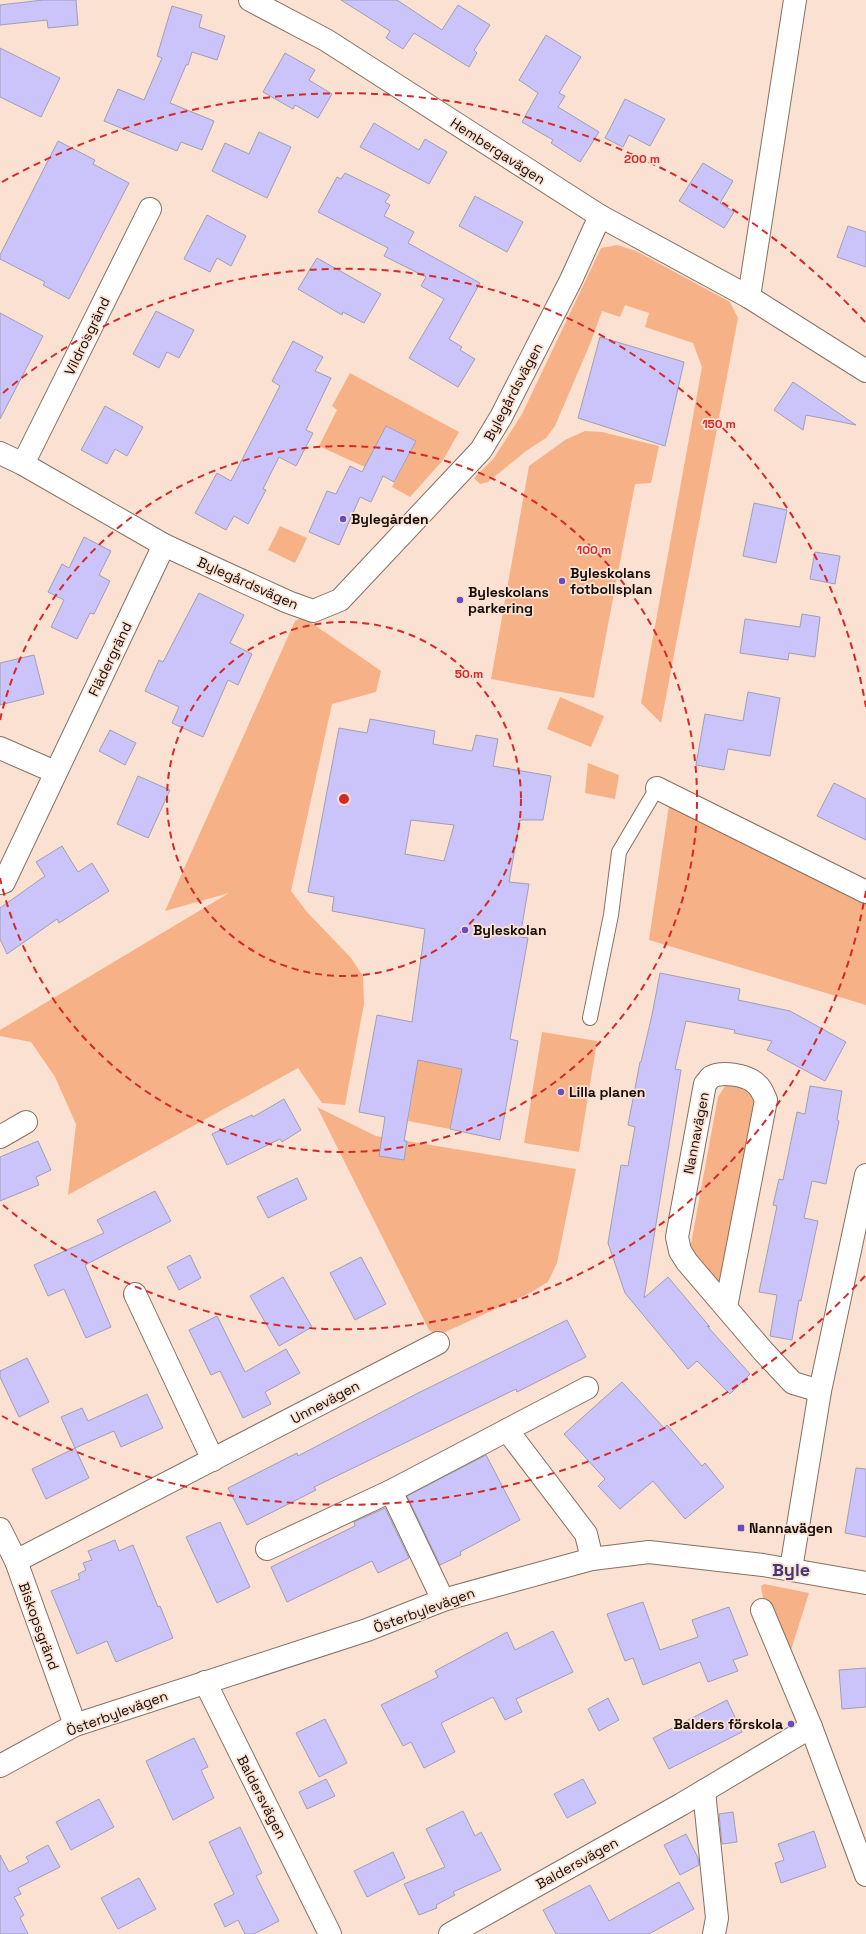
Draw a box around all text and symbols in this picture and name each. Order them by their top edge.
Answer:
street label: Hembergavägen [447,114,549,188]
text: 200 m [624,151,660,167]
street label: Vildrosgränd [60,294,114,378]
street label: Bylegårdsvägen [480,340,546,444]
text: 150 m [702,416,736,432]
place label: Bylegården [351,510,429,528]
marker: Bylegården [338,514,348,524]
text: 100 m [577,542,611,558]
street label: Bylegårdsvägen [195,553,301,613]
place label: Byleskolans fotbollsplan [570,564,652,598]
marker: Byleskolans fotbollsplan [557,576,567,586]
place label: Byleskolans parkering [468,583,549,617]
marker: Byleskolans parkering [455,595,465,605]
street label: Flädergränd [84,619,136,699]
text: 50 m [455,666,483,682]
centre of rings [337,792,351,806]
place label: Byleskolan [473,921,547,939]
marker: Byleskolan [460,925,470,935]
place label: Lilla planen [569,1083,645,1101]
marker: Lilla planen [556,1087,566,1097]
street label: Nannavägen [679,1090,713,1176]
street label: Unnevägen [287,1376,363,1428]
place label: Nannavägen [749,1519,833,1537]
marker: Nannavägen [736,1523,746,1533]
district label: Byle [772,1558,810,1581]
street label: Biskopsgränd [15,1580,63,1672]
street label: Österbylevägen [371,1583,477,1637]
street label: Österbylevägen [64,1686,170,1740]
place label: Balders förskola [674,1715,783,1733]
marker: Balders förskola [786,1719,796,1729]
street label: Baldersvägen [233,1752,291,1842]
street label: Baldersvägen [533,1833,621,1893]

